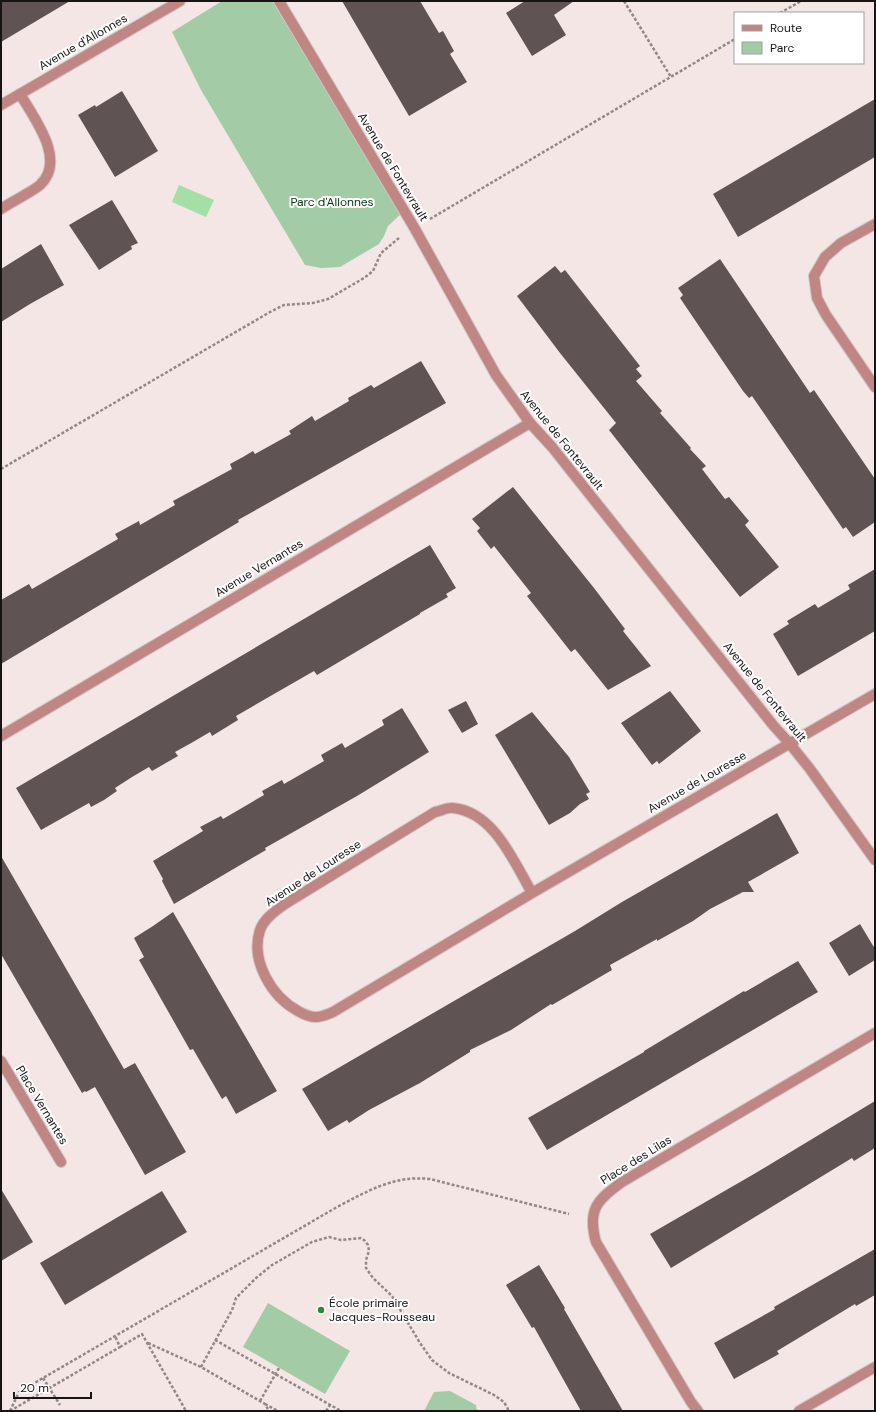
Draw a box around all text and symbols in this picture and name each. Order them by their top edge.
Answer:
street label: Avenue d'Allonnes [36,10,130,74]
legend [734,12,864,64]
text: Route [770,20,802,36]
text: Parc [770,40,794,56]
street label: Avenue de Fontevrault [354,110,432,225]
park label: Parc d'Allonnes [290,194,374,210]
street label: Avenue de Fontevrault [517,387,608,494]
street label: Avenue Vernantes [212,535,306,601]
street label: Avenue de Fontevrault [720,639,811,746]
street label: Avenue de Louresse [645,747,749,817]
street label: Avenue de Louresse [262,836,364,910]
street label: Place Vernantes [12,1063,72,1147]
street label: Place des Lilas [597,1132,675,1188]
place label: École primaire Jacques-Rousseau [329,1295,435,1325]
marker: École primaire Jacques-Rousseau [316,1305,326,1315]
scale bar [14,1374,91,1400]
text: 20 m [20,1380,49,1396]

